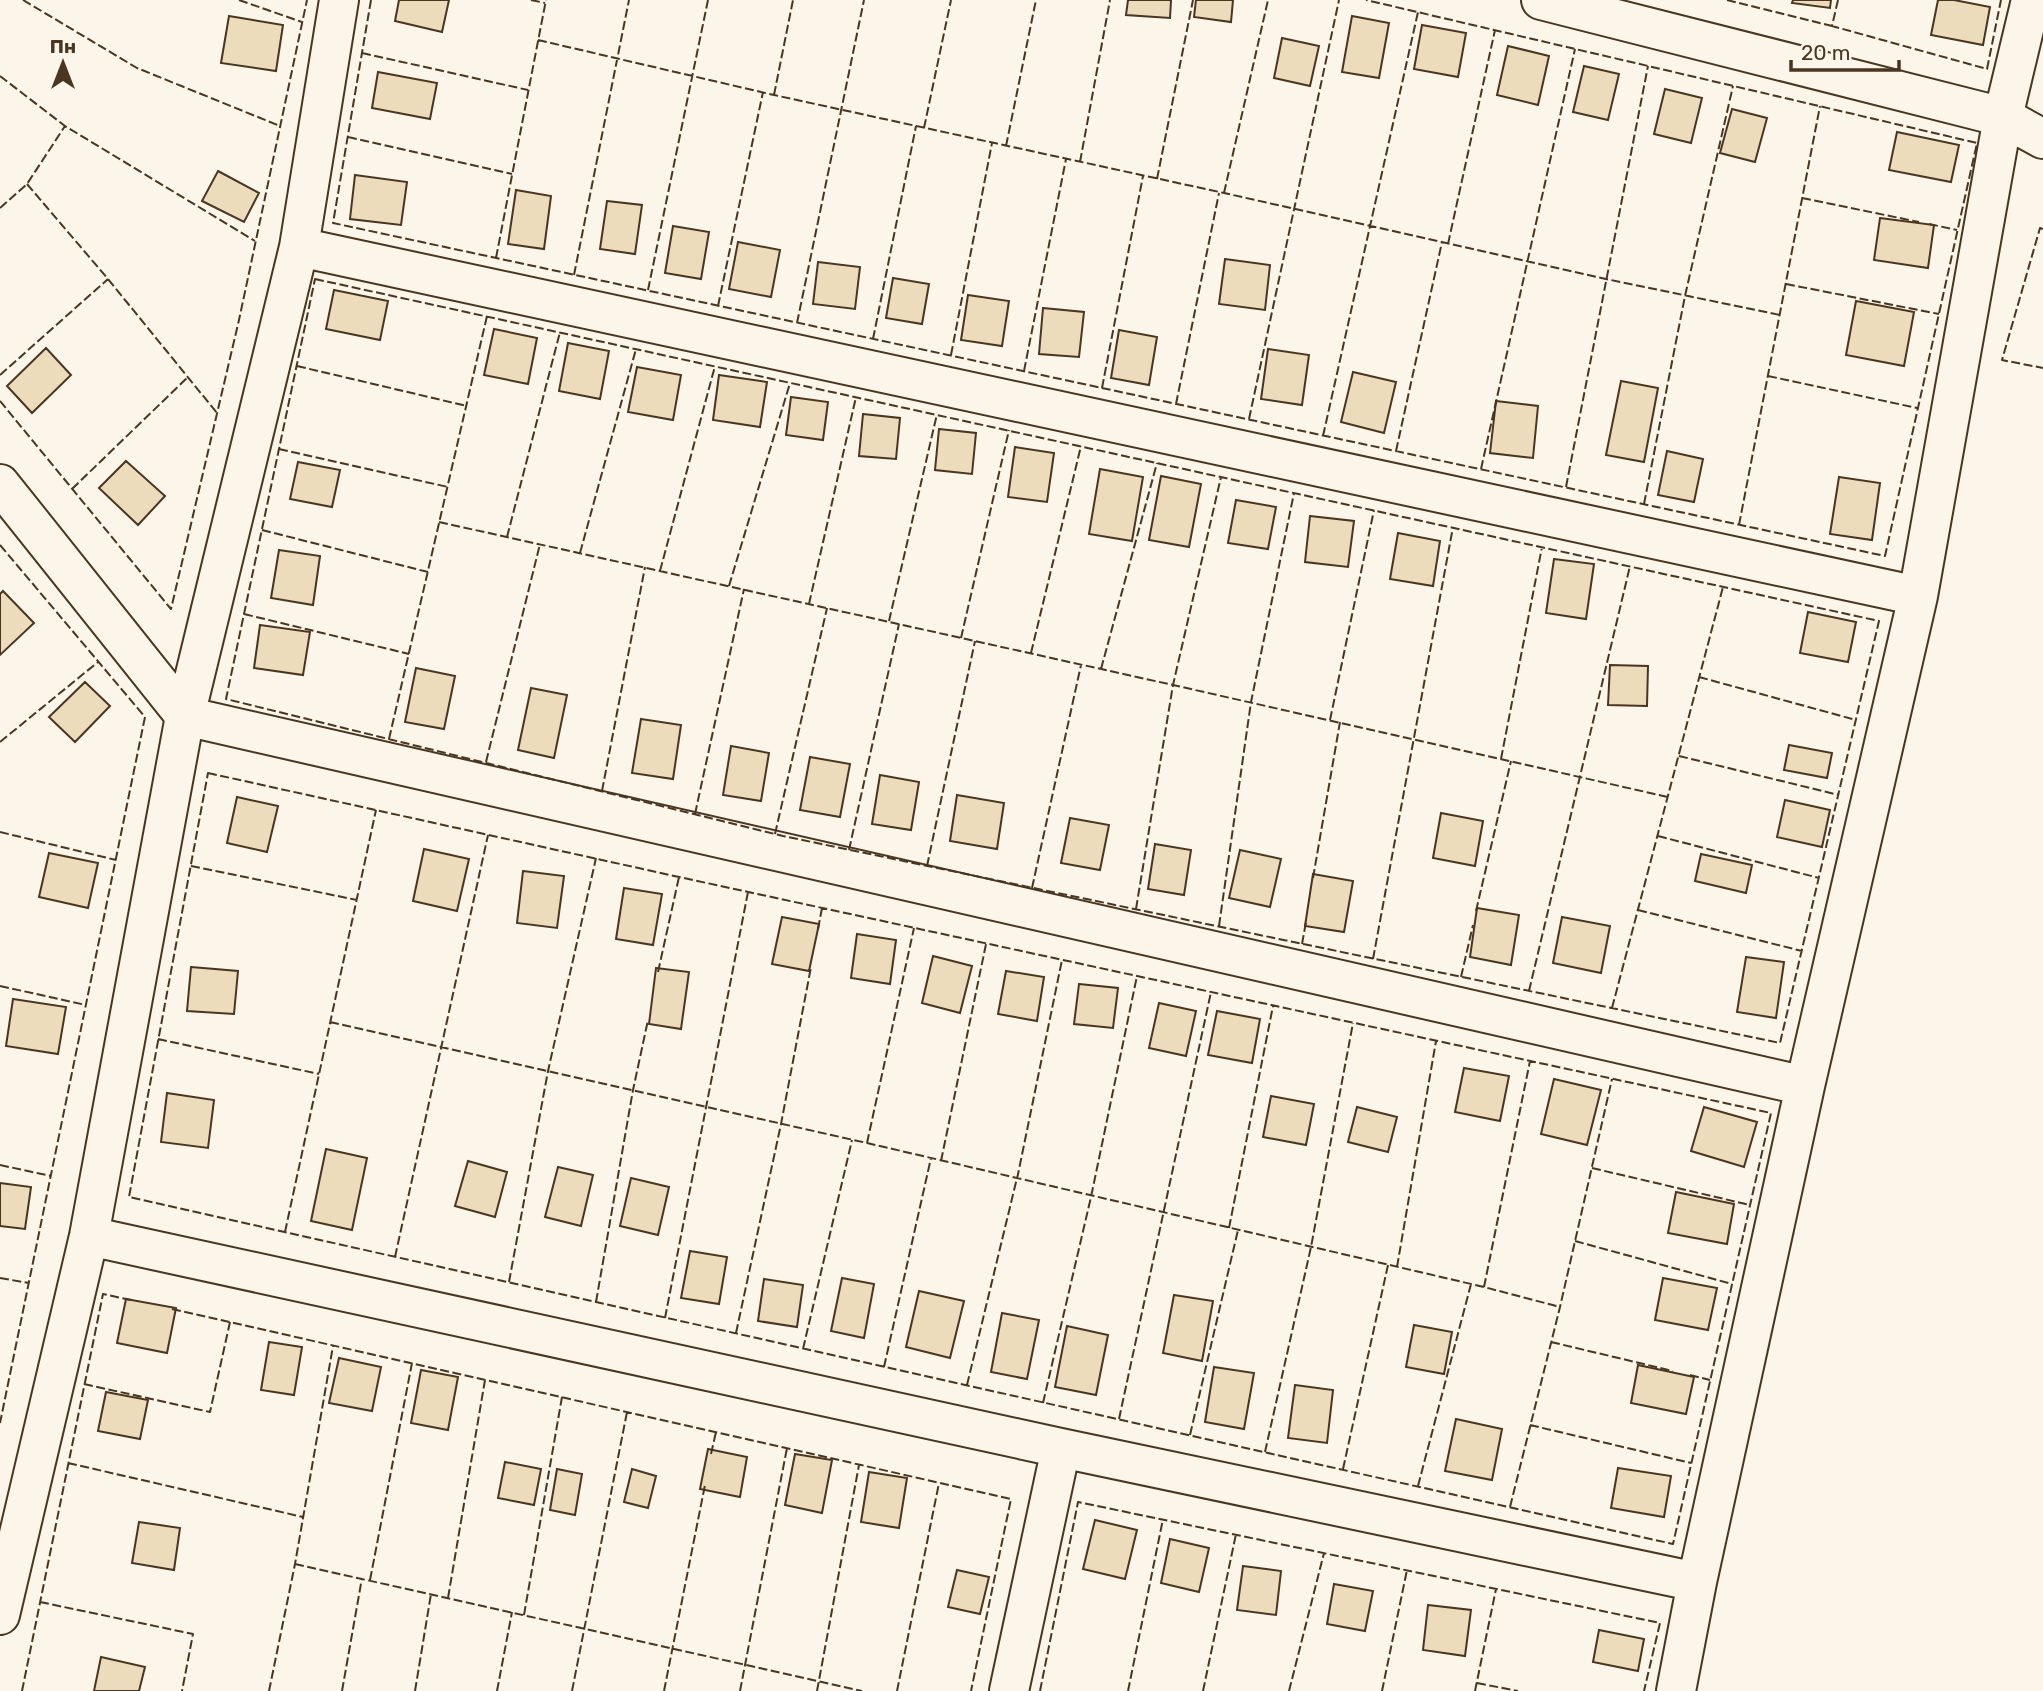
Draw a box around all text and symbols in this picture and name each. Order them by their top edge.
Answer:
north arrow [28,28,98,98]
scale bar [1791,28,1899,72]
text: Пн [50,35,76,58]
text: 20 m [1801,40,1850,65]

